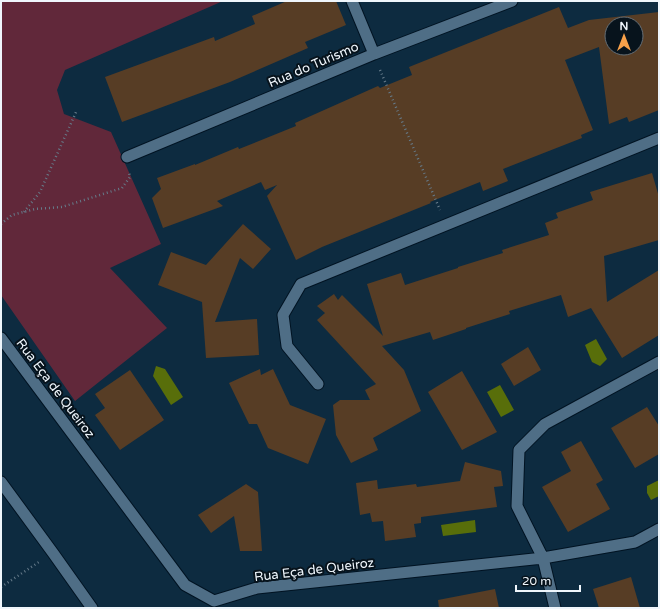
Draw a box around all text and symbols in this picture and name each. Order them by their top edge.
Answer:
north arrow [604,16,644,56]
text: N [620,20,628,33]
street label: Rua do Turismo [266,39,361,91]
street label: Rua Eça de Queiroz [13,336,98,442]
street label: Rua Eça de Queiroz [253,555,375,585]
scale bar [516,567,580,593]
text: 20 m [522,574,551,588]

